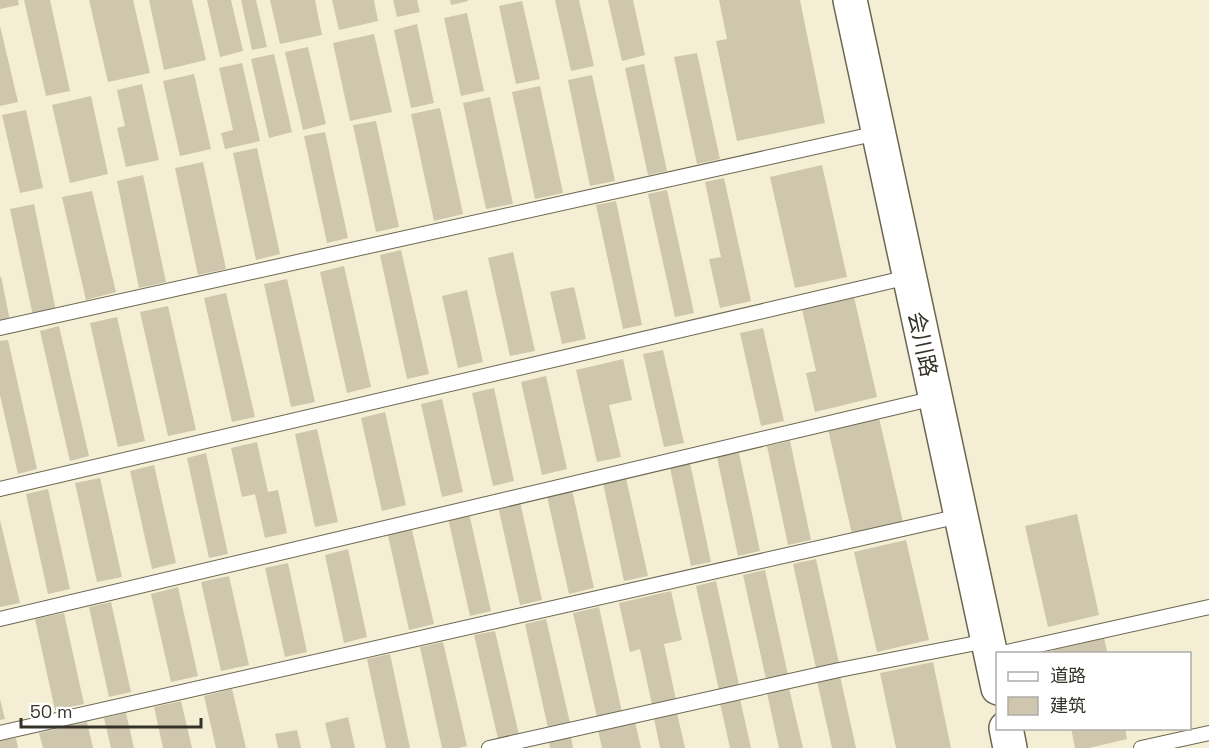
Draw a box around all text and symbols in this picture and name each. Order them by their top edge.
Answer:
street label: 会川路 [902,309,944,379]
legend [996,652,1191,730]
text: 道路 [1050,664,1086,687]
scale bar [21,691,201,729]
text: 建筑 [1050,694,1086,717]
text: 50 m [30,700,72,723]

